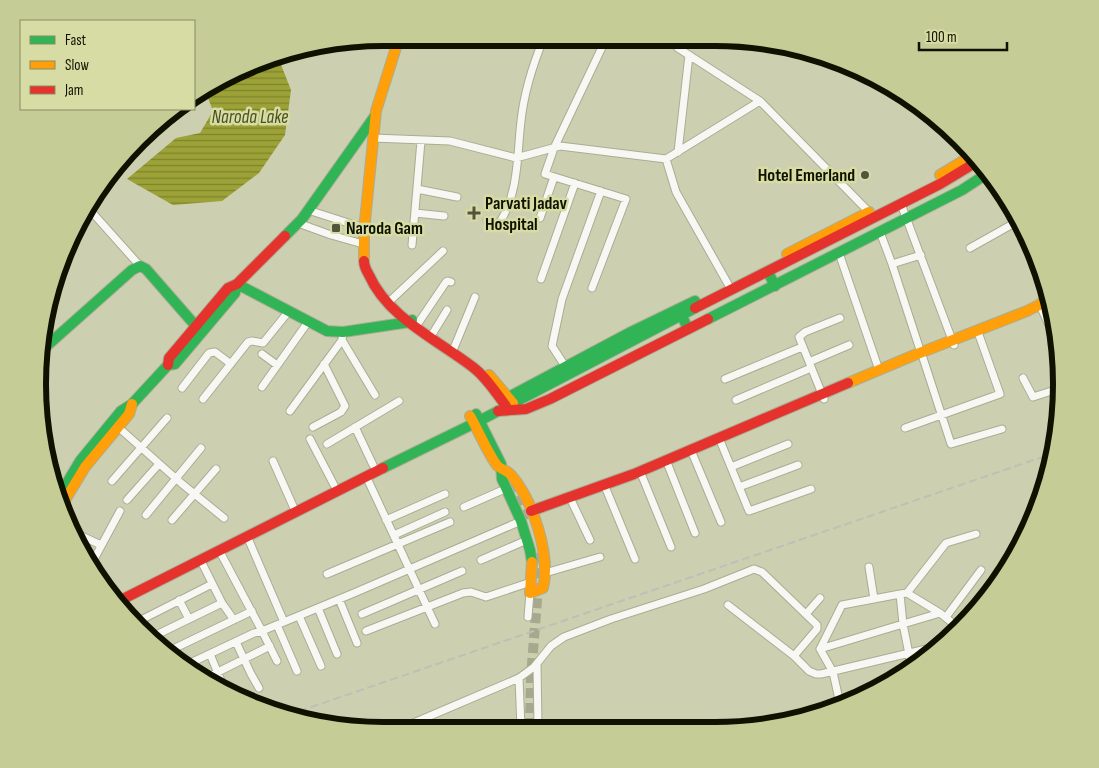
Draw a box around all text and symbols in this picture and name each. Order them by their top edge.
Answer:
legend [20,20,195,110]
scale bar [919,20,1006,52]
text: 100 m [926,28,957,47]
text: Fast [65,31,87,50]
text: Slow [65,56,89,75]
text: Jam [64,81,83,100]
water label: Naroda Lake [212,106,289,129]
place label: Hotel Emerland [758,165,855,186]
marker: Hotel Emerland [859,169,871,181]
place label: Parvati Jadav Hospital [485,193,568,235]
marker: Parvati Jadav Hospital [467,206,481,220]
place label: Naroda Gam [346,218,423,239]
marker: Naroda Gam [330,222,342,234]

